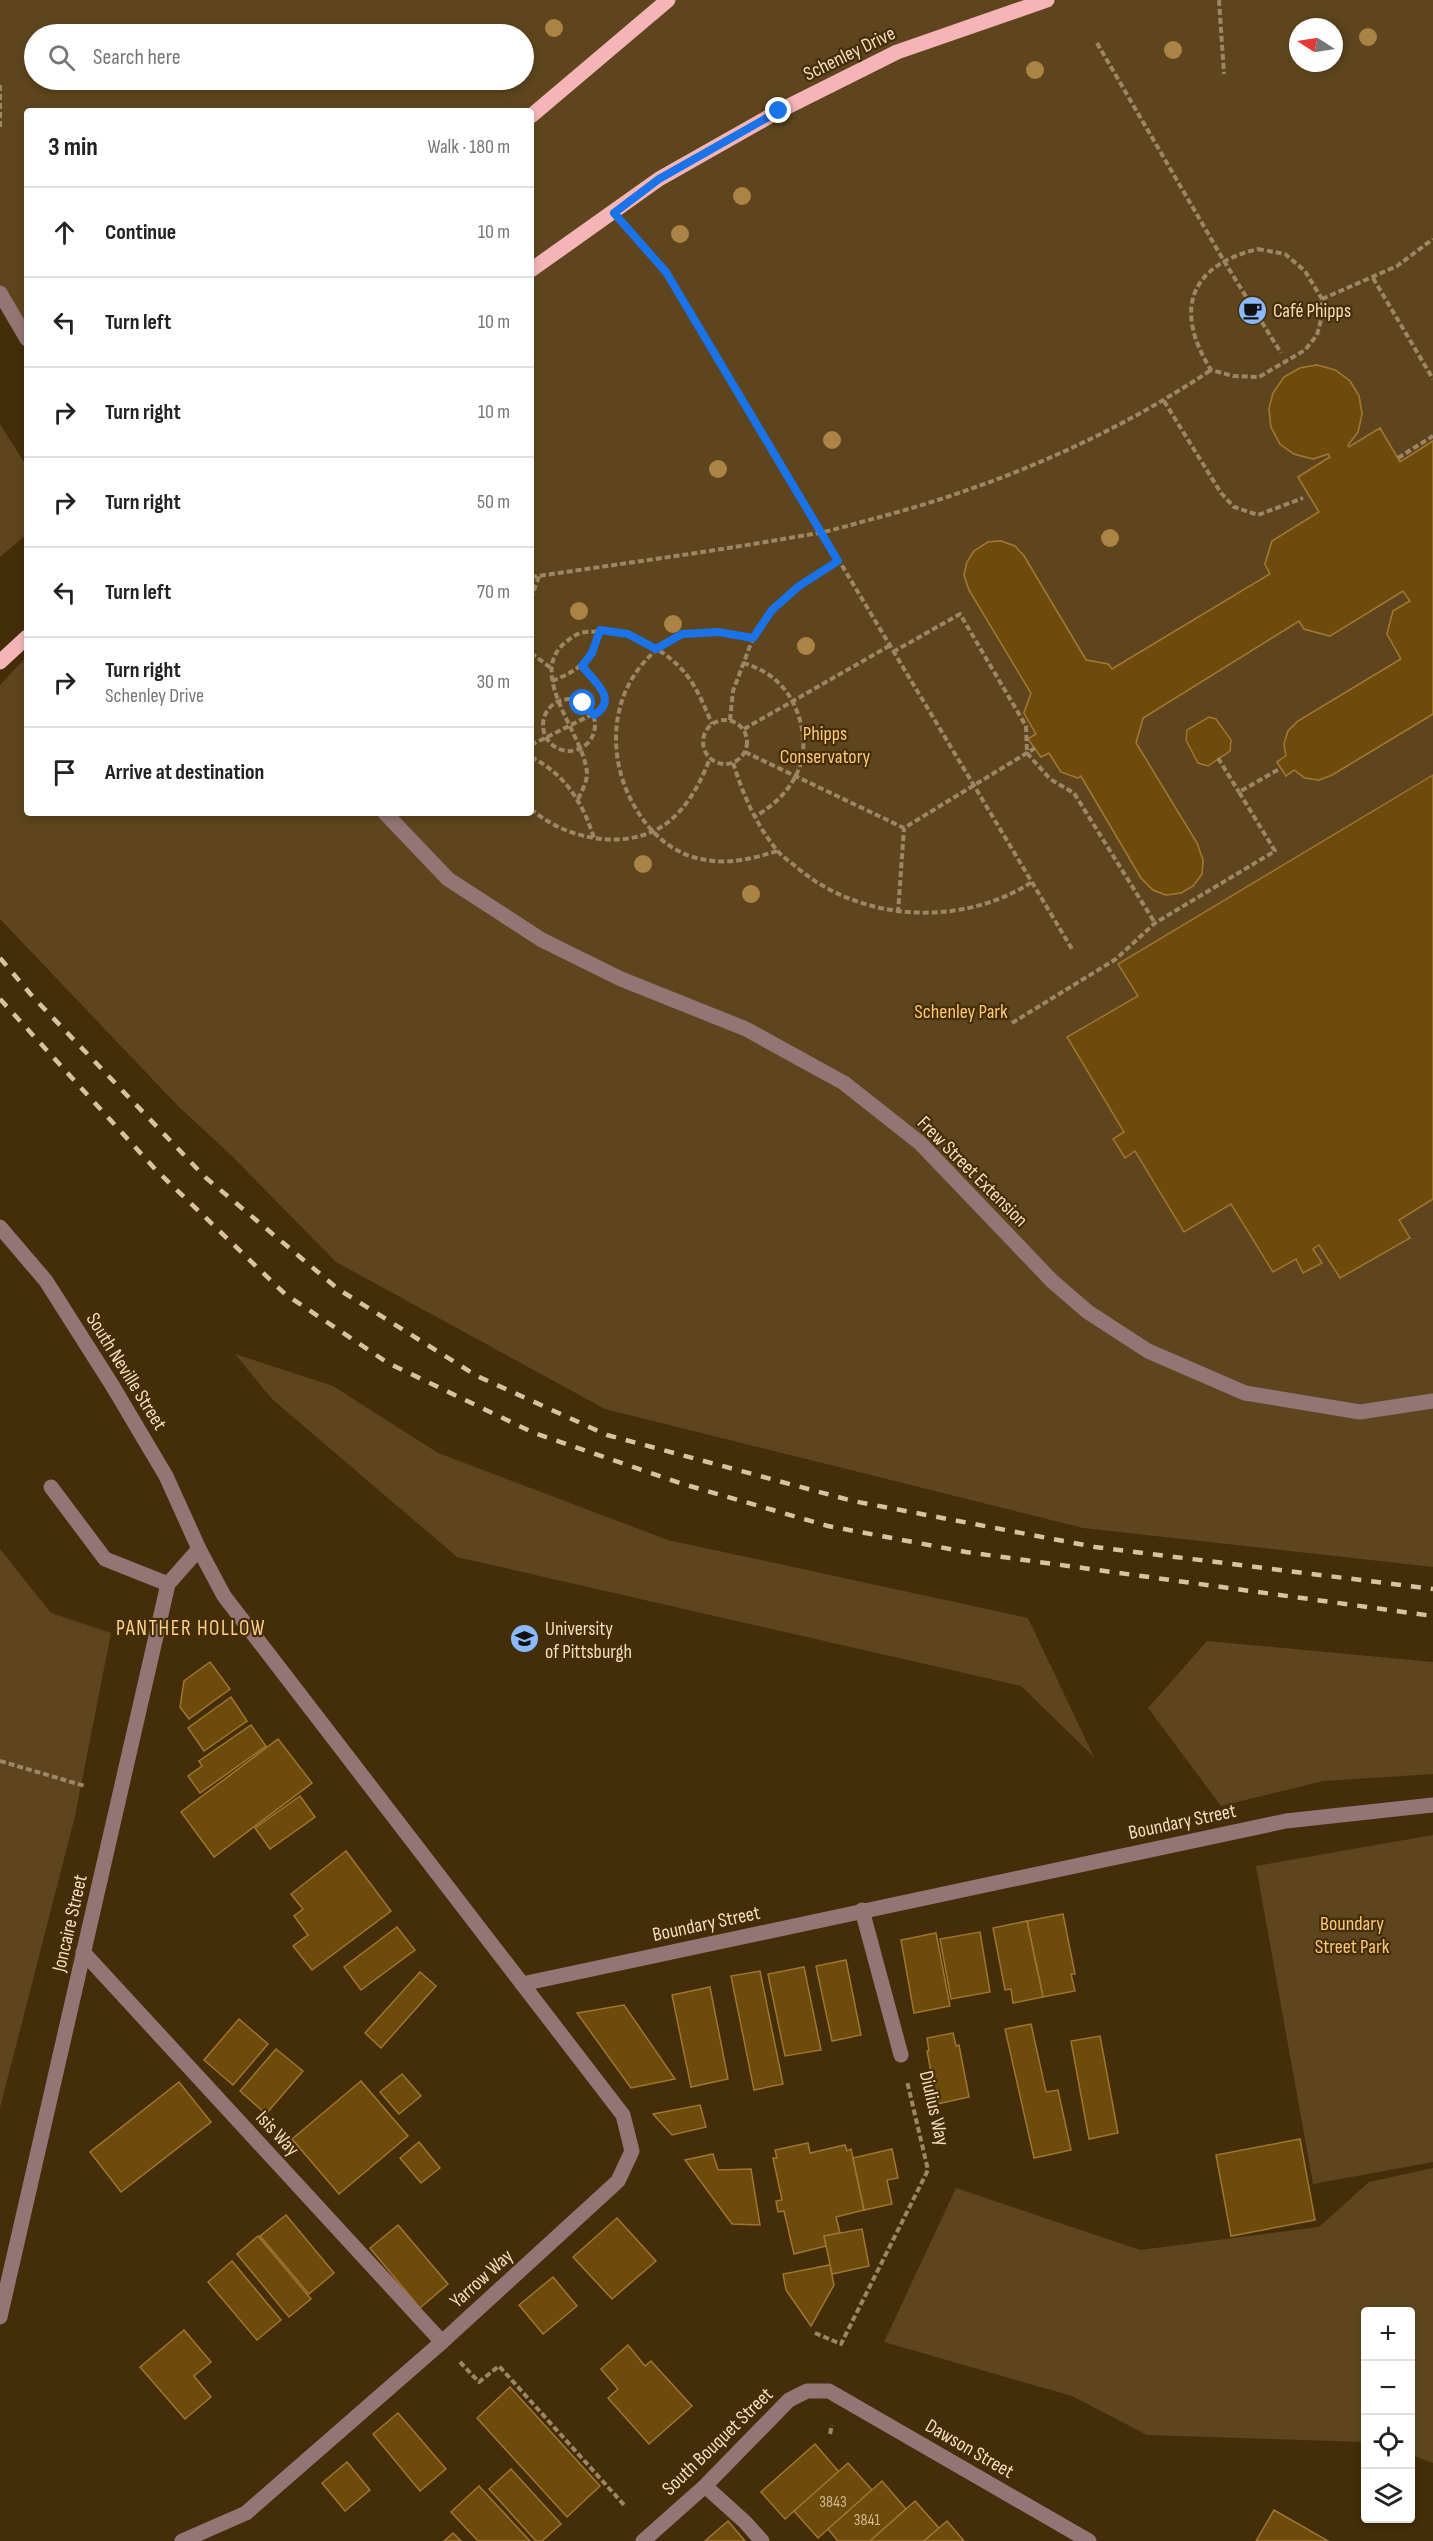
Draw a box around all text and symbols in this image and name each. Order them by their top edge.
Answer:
north arrow [1289,18,1343,72]
street label: Schenley Drive [800,21,899,86]
search box [24,24,534,90]
icon: search [45,41,78,74]
text: Search here [93,44,180,71]
route end [765,97,791,123]
text: 3 min [48,132,98,163]
text: Walk · 180 m [427,135,510,159]
icon: ahead [48,216,81,249]
text: Continue [105,219,176,246]
text: 10 m [478,220,510,244]
cafe icon: Café Phipps [1236,294,1268,326]
place label: Café Phipps [1273,299,1351,323]
icon: left [48,306,81,339]
text: Turn left [105,309,171,336]
text: 10 m [478,310,510,334]
icon: right [48,396,81,429]
text: Turn right [105,399,181,426]
text: 10 m [478,400,510,424]
icon: right [48,486,81,519]
text: Turn right [105,489,181,516]
text: 50 m [477,490,510,514]
icon: left [48,576,81,609]
text: Turn left [105,579,171,606]
text: 70 m [477,580,510,604]
text: Turn right [105,657,181,684]
icon: right [48,666,81,699]
text: 30 m [477,670,510,694]
text: Schenley Drive [105,684,204,708]
route start [569,689,595,715]
park label: Phipps Conservatory [780,722,871,769]
icon: arrive [48,756,81,789]
text: Arrive at destination [105,759,264,786]
park label: Schenley Park [914,1000,1008,1024]
street label: Frew Street Extension [912,1111,1033,1232]
street label: South Neville Street [81,1309,172,1434]
district label: PANTHER HOLLOW [116,1616,266,1641]
place label: University of Pittsburgh [545,1617,632,1664]
school or university icon: University of Pittsburgh [508,1623,540,1655]
street label: Boundary Street [1126,1799,1238,1845]
street label: Joncaire Street [47,1872,93,1975]
street label: Boundary Street [650,1901,762,1947]
park label: Boundary Street Park [1315,1912,1390,1959]
street label: Diulius Way [914,2068,954,2148]
street label: Isis Way [250,2106,304,2161]
street label: Yarrow Way [445,2244,518,2313]
map controls [1361,2307,1415,2523]
button: + [1361,2307,1415,2361]
button: − [1361,2361,1415,2415]
street label: South Bouquet Street [657,2383,778,2501]
street label: Dawson Street [921,2414,1018,2484]
button: locate [1361,2415,1415,2469]
button: layers [1361,2469,1415,2523]
house number: 3843 [819,2493,847,2512]
house number: 3841 [854,2511,881,2530]

